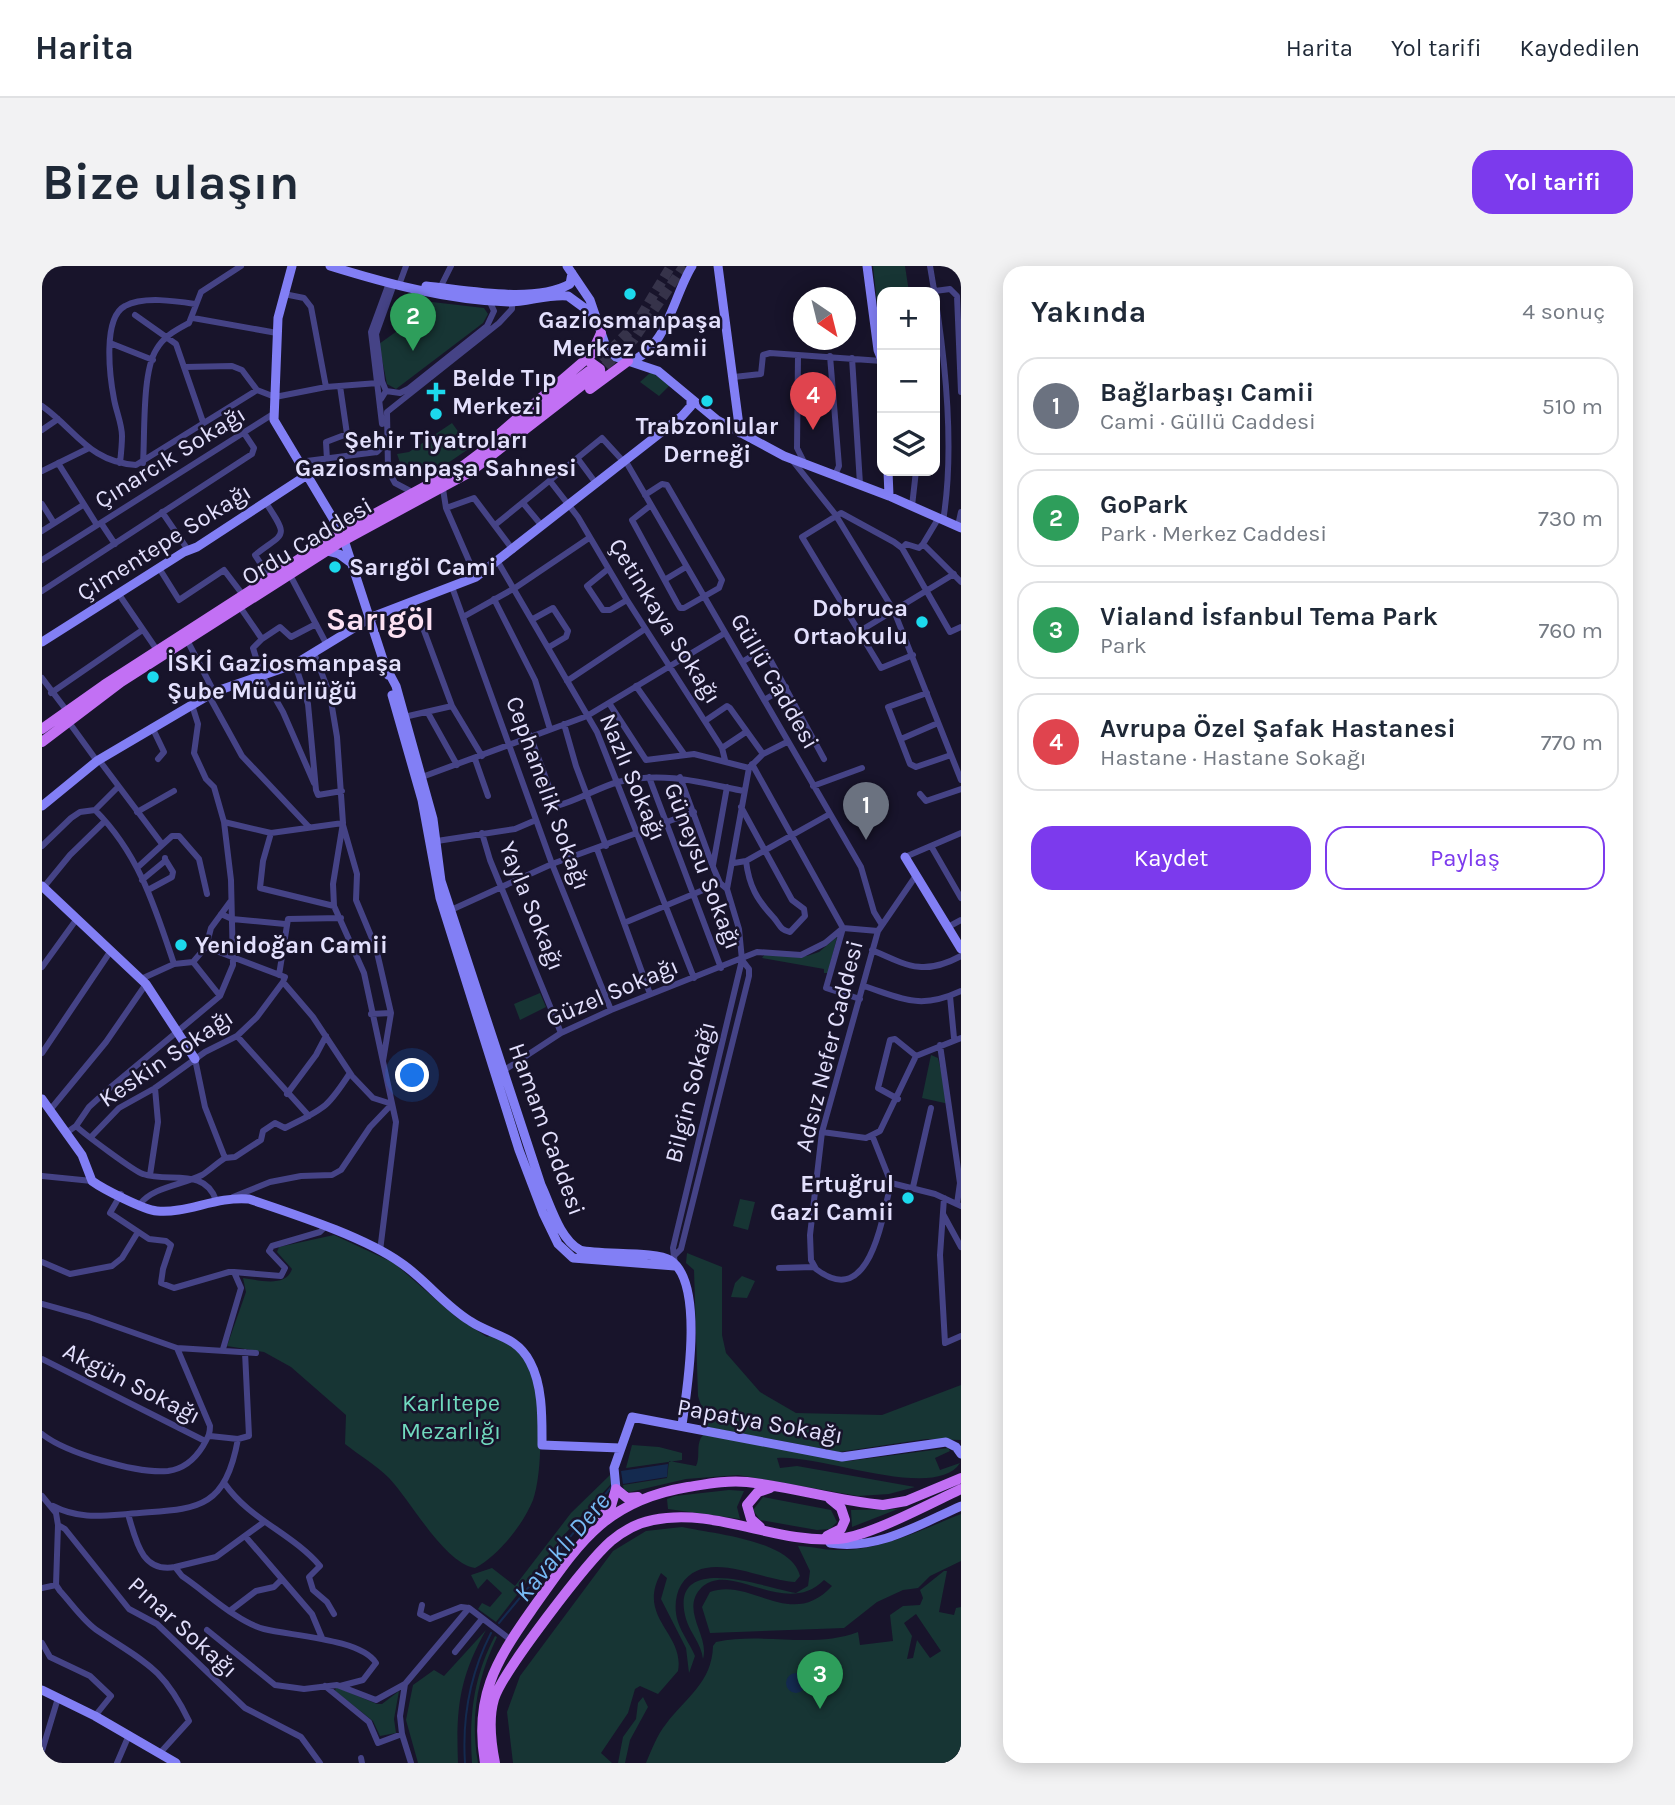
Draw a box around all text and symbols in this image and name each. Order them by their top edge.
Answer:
text: Harita [35,29,134,67]
text: Harita [1286,34,1353,62]
text: Yol tarifi [1391,34,1482,62]
text: Kaydedilen [1520,34,1640,62]
button: Yol tarifi [1472,150,1633,214]
text: Bize ulaşın [42,154,299,211]
marker: Gaziosmanpaşa Merkez Camii [622,286,638,302]
north arrow [793,287,856,350]
map controls [877,287,940,476]
button: + [877,287,940,350]
pin: 2 [390,293,436,351]
text: Yakında [1031,294,1146,330]
text: 4 sonuç [1522,298,1605,325]
place label: Gaziosmanpaşa Merkez Camii [538,306,722,362]
button: − [877,350,940,413]
place label: Belde Tıp Merkezi [452,364,556,420]
pin: 4 [790,372,836,430]
text: Bağlarbaşı Camii [1100,377,1314,408]
marker: Belde Tıp Merkezi [426,382,446,402]
marker: Trabzonlular Derneği [699,393,715,409]
text: 1 [1052,393,1060,420]
text: 510 m [1542,393,1603,420]
street label: Çınarcık Sokağı [90,400,250,514]
marker: Şehir Tiyatroları Gaziosmanpaşa Sahnesi [428,406,444,422]
text: Cami · Güllü Caddesi [1100,408,1316,435]
place label: Trabzonlular Derneği [636,412,779,468]
button: layers [877,413,940,476]
place label: Şehir Tiyatroları Gaziosmanpaşa Sahnesi [295,426,577,482]
street label: Çimentepe Sokağı [72,477,256,607]
text: GoPark [1100,489,1188,520]
street label: Ordu Caddesi [237,491,377,591]
text: 2 [1049,505,1063,532]
text: 730 m [1538,505,1603,532]
text: Park · Merkez Caddesi [1100,520,1327,547]
street label: Çetinkaya Sokağı [603,533,727,709]
place label: Sarıgöl Cami [349,553,496,581]
marker: Sarıgöl Cami [327,559,343,575]
place label: Dobruca Ortaokulu [794,594,908,650]
district label: Sarıgöl [326,601,434,638]
text: Vialand İsfanbul Tema Park [1100,601,1438,632]
street label: Güllü Caddesi [725,608,825,754]
marker: Dobruca Ortaokulu [914,614,930,630]
text: 3 [1049,617,1063,644]
text: 760 m [1538,617,1603,644]
text: Park [1100,632,1147,659]
place label: İSKİ Gaziosmanpaşa Şube Müdürlüğü [167,649,402,705]
marker: İSKİ Gaziosmanpaşa Şube Müdürlüğü [145,669,161,685]
street label: Cephanelik Sokağı [500,692,596,894]
street label: Nazlı Sokağı [594,709,672,845]
text: Avrupa Özel Şafak Hastanesi [1100,713,1456,744]
text: 4 [1049,729,1063,756]
text: 770 m [1541,729,1603,756]
text: Hastane · Hastane Sokağı [1100,744,1367,771]
street label: Güneysu Sokağı [658,779,748,953]
pin: 1 [843,782,889,840]
button: Kaydet [1031,826,1311,890]
button: Paylaş [1325,826,1605,890]
street label: Yayla Sokağı [493,837,571,975]
place label: Yenidoğan Camii [195,931,388,959]
marker: Yenidoğan Camii [173,937,189,953]
street label: Adsız Nefer Caddesi [789,937,869,1155]
street label: Güzel Sokağı [542,952,682,1032]
street label: Keskin Sokağı [94,1003,238,1113]
street label: Bilgin Sokağı [659,1018,721,1166]
street label: Hamam Caddesi [503,1039,591,1219]
your location [395,1058,429,1092]
place label: Ertuğrul Gazi Camii [770,1170,894,1226]
marker: Ertuğrul Gazi Camii [900,1190,916,1206]
street label: Akgün Sokağı [59,1336,205,1430]
park label: Karlıtepe Mezarlığı [401,1389,501,1445]
street label: Papatya Sokağı [675,1393,845,1449]
water label: Kavaklı Dere [507,1486,617,1608]
street label: Pınar Sokağı [123,1571,243,1683]
pin: 3 [797,1651,843,1709]

